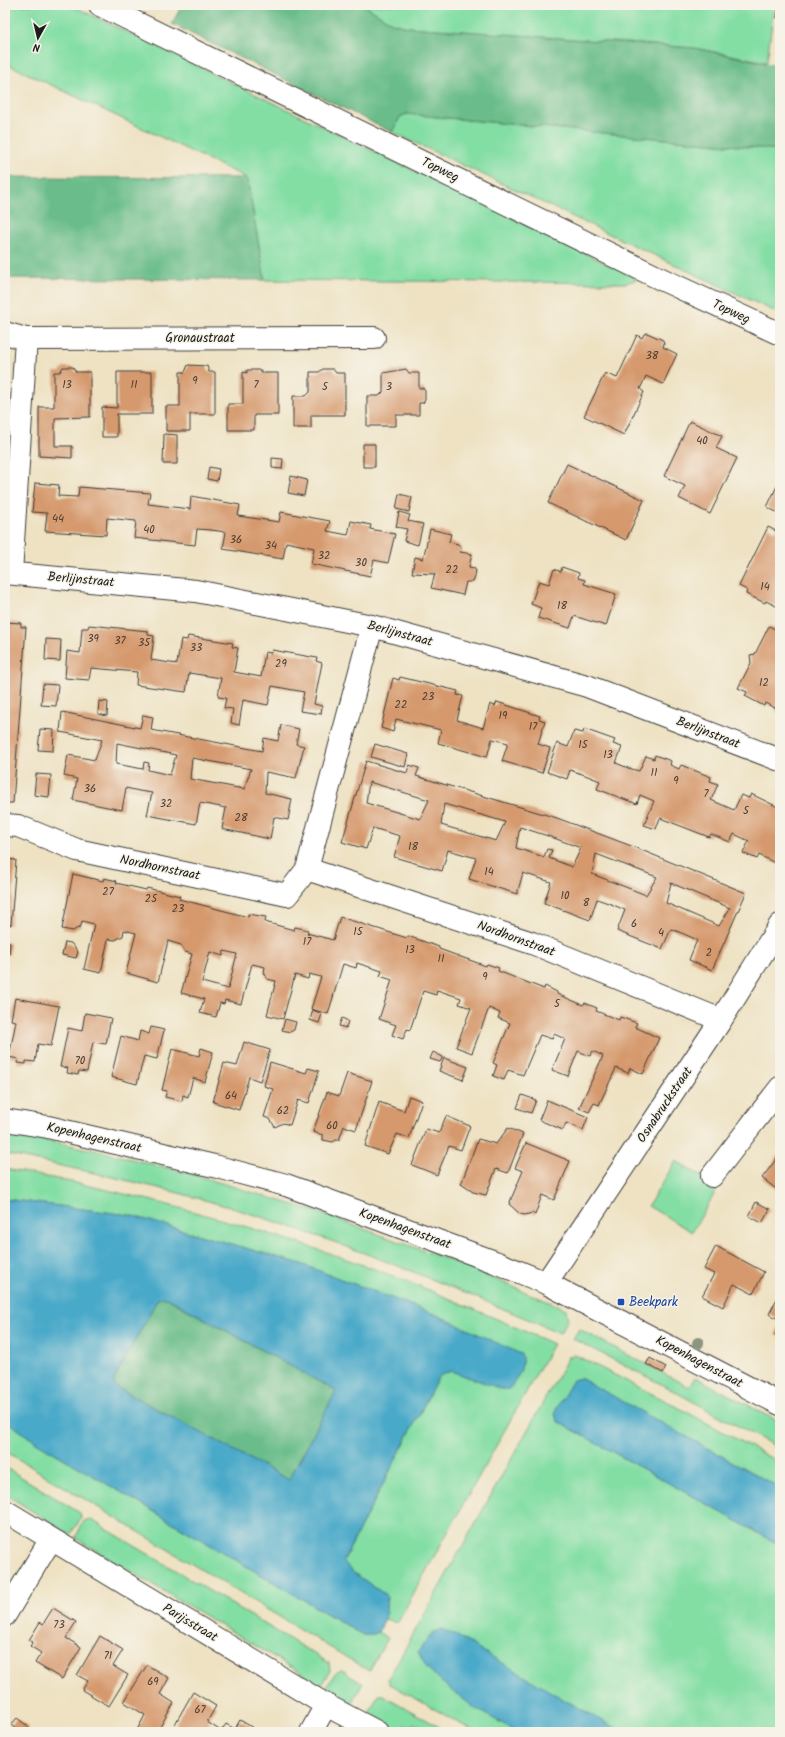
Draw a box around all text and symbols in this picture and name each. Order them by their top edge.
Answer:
north arrow [18,18,58,58]
text: N [32,38,41,56]
street label: Topweg [417,152,463,188]
street label: Topweg [709,294,753,330]
street label: Gronaustraat [165,328,236,349]
house number: 38 [646,347,659,365]
house number: 9 [192,372,198,390]
house number: 13 [62,376,72,394]
house number: 11 [131,376,137,394]
house number: 7 [253,376,259,394]
house number: 5 [322,378,329,396]
house number: 3 [386,378,392,396]
house number: 40 [696,432,708,450]
house number: 44 [52,510,64,528]
house number: 40 [143,521,155,539]
house number: 36 [230,531,242,549]
house number: 34 [265,537,277,555]
house number: 32 [318,547,330,565]
house number: 30 [355,554,367,572]
house number: 22 [446,561,458,579]
street label: Berlijnstraat [47,567,116,593]
house number: 14 [760,578,770,596]
house number: 18 [557,597,567,615]
street label: Berlijnstraat [365,615,436,653]
house number: 39 [87,630,99,648]
house number: 37 [114,632,127,650]
house number: 35 [138,634,151,652]
house number: 33 [190,639,202,657]
house number: 29 [275,655,288,673]
house number: 12 [759,674,769,692]
house number: 23 [422,688,434,706]
house number: 22 [395,696,407,714]
house number: 19 [499,707,508,725]
street label: Berlijnstraat [673,711,744,755]
house number: 17 [529,718,538,736]
house number: 15 [578,736,589,754]
house number: 13 [603,746,613,764]
house number: 11 [651,764,657,782]
house number: 9 [673,772,679,790]
house number: 36 [84,780,96,798]
house number: 7 [703,785,709,803]
house number: 32 [160,795,172,813]
house number: 5 [743,802,750,820]
house number: 28 [234,809,248,827]
house number: 18 [408,838,418,856]
street label: Nordhornstraat [118,849,203,887]
house number: 14 [484,863,494,881]
house number: 27 [102,883,115,901]
house number: 10 [561,887,570,905]
house number: 25 [145,890,158,908]
house number: 8 [583,894,590,912]
house number: 23 [172,900,184,918]
street label: Nordhornstraat [474,915,559,963]
house number: 6 [631,915,637,933]
house number: 15 [353,923,364,941]
house number: 4 [658,924,664,942]
house number: 17 [303,933,312,951]
house number: 13 [405,941,415,959]
house number: 2 [706,944,712,962]
house number: 11 [438,950,444,968]
house number: 9 [482,968,488,986]
house number: 5 [554,995,561,1013]
house number: 70 [75,1052,86,1070]
street label: Osnabruckstraat [632,1062,699,1147]
house number: 64 [225,1087,237,1105]
house number: 62 [277,1102,289,1120]
street label: Kopenhagenstraat [45,1117,144,1159]
house number: 60 [326,1117,338,1135]
street label: Kopenhagenstraat [356,1203,455,1256]
place label: Beekpark [629,1292,679,1313]
marker: Beekpark [616,1297,626,1307]
street label: Kopenhagenstraat [651,1330,747,1394]
street label: Parijsstraat [158,1598,223,1648]
house number: 73 [53,1616,65,1634]
house number: 71 [104,1647,112,1665]
house number: 69 [147,1673,159,1691]
house number: 67 [194,1701,207,1719]

